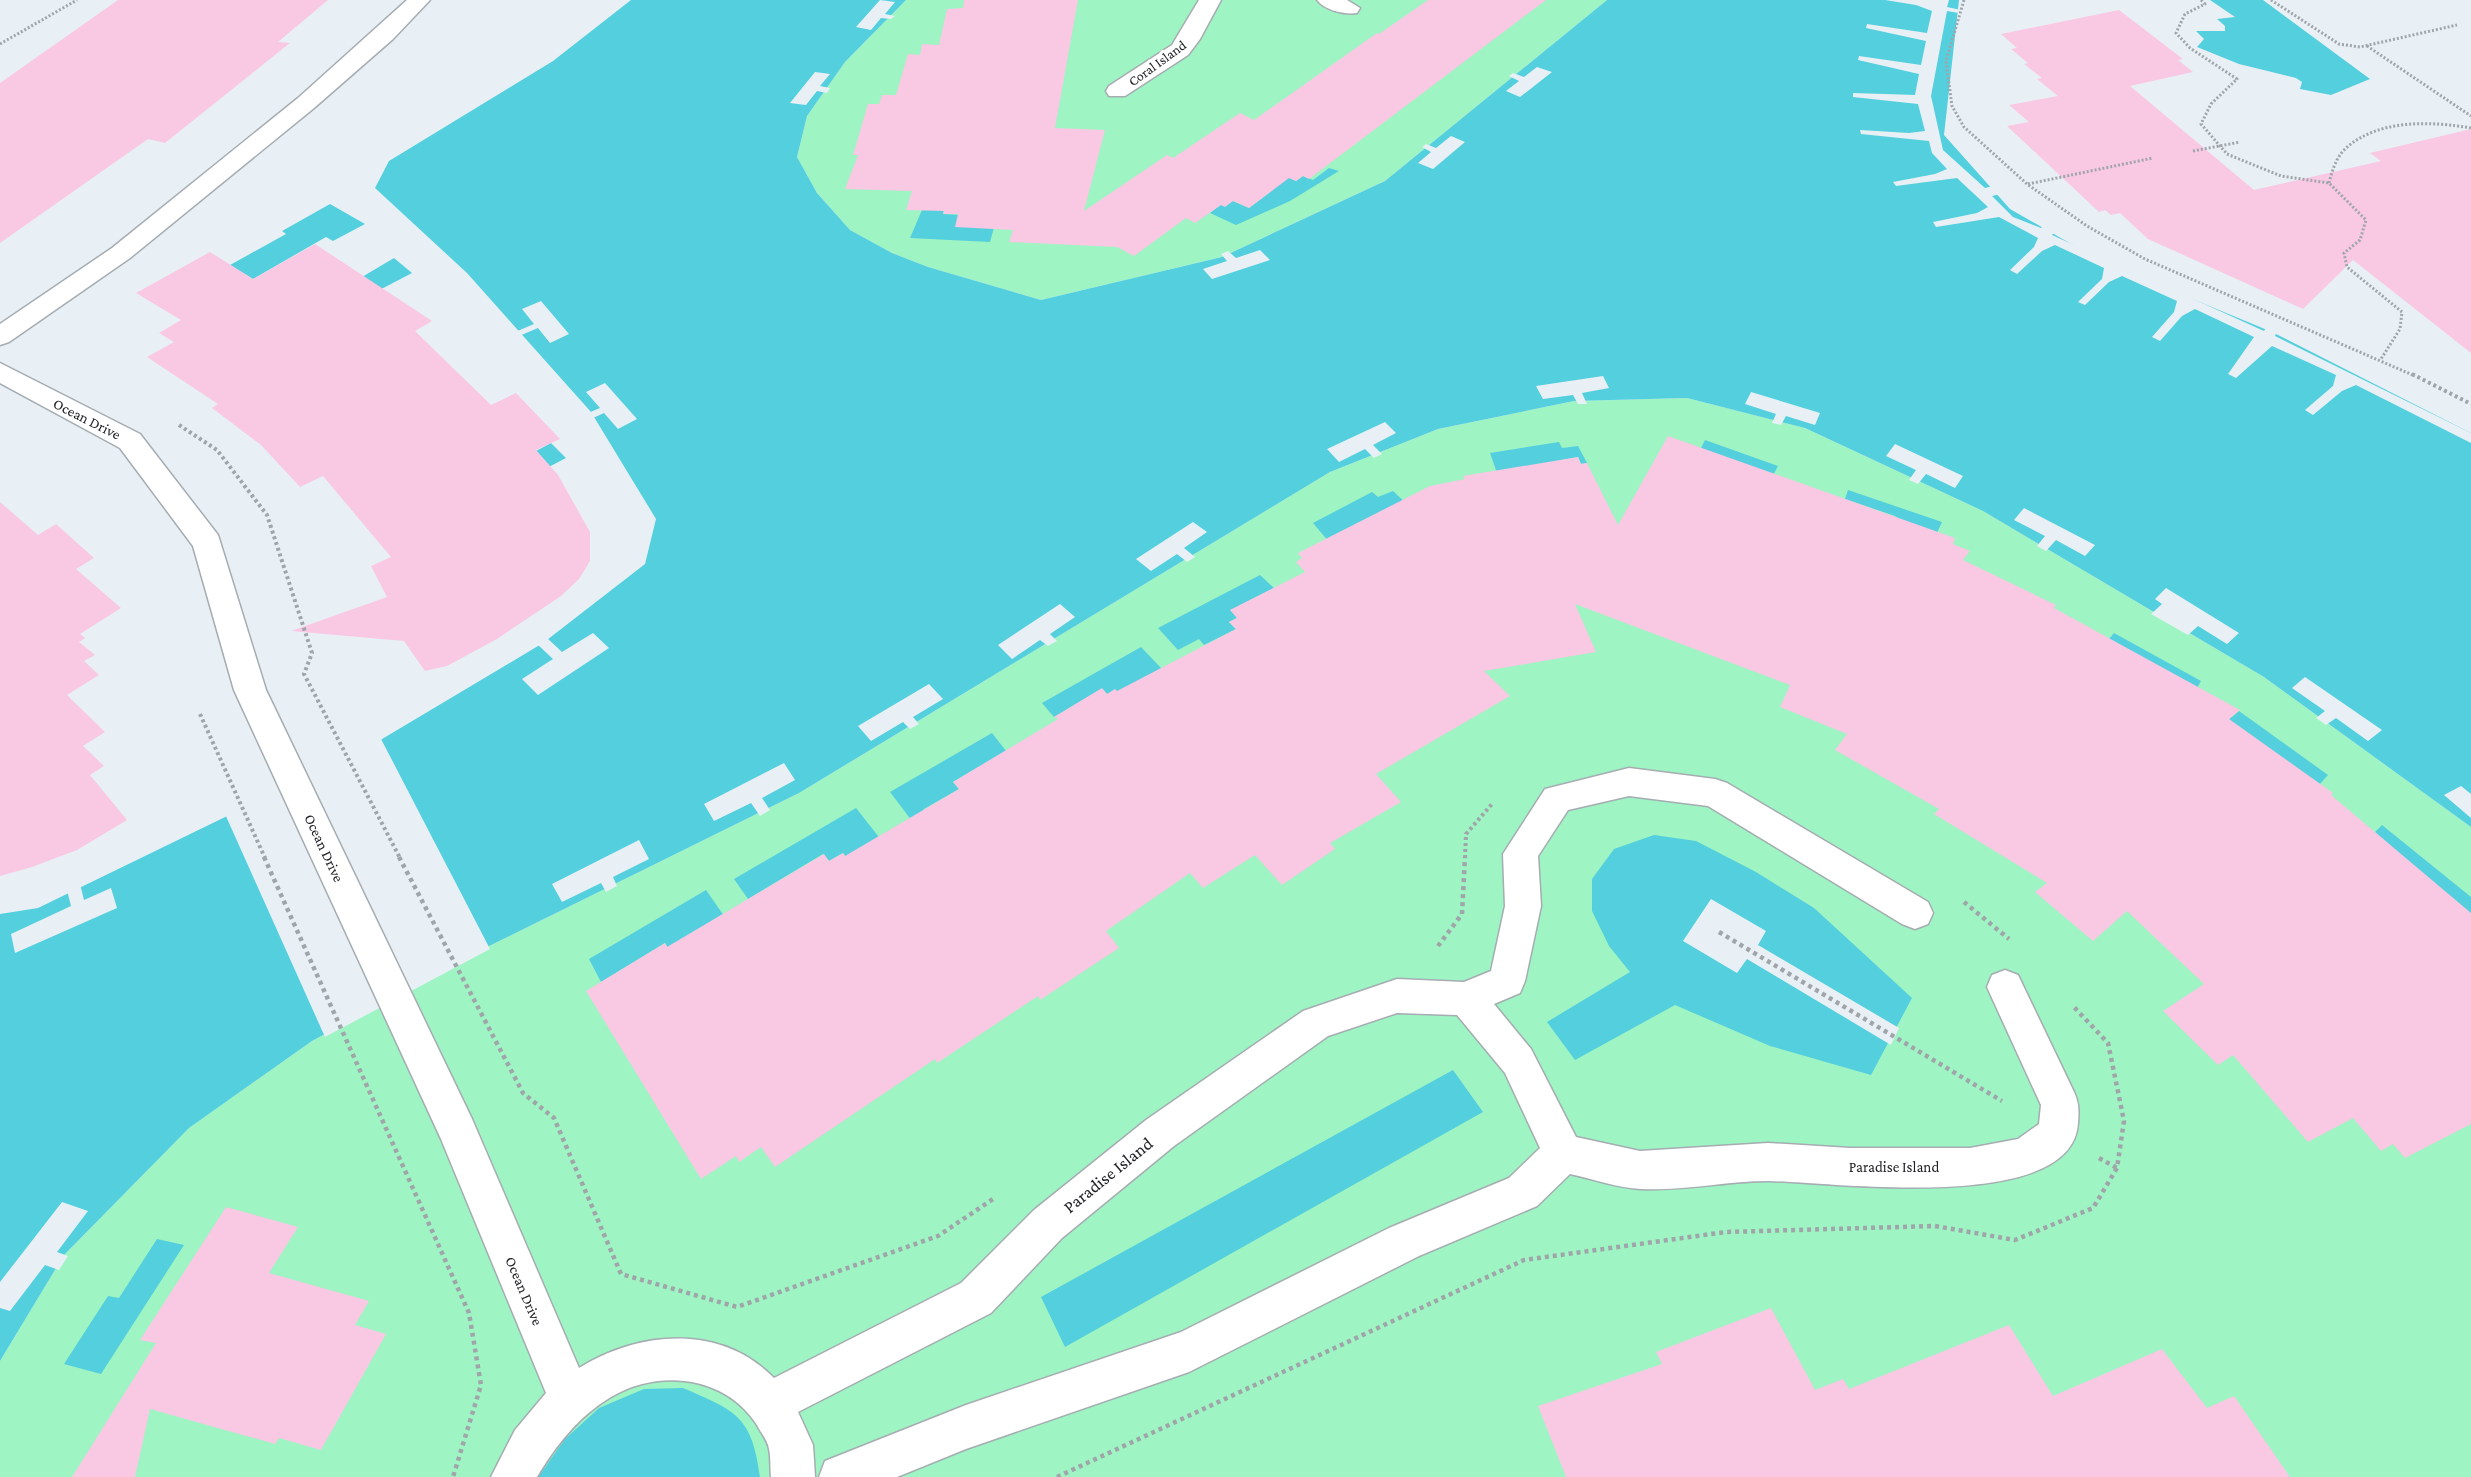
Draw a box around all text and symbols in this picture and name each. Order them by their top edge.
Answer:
street label: Coral Island [1125,36,1189,89]
street label: Ocean Drive [51,395,124,443]
street label: Ocean Drive [301,811,347,885]
street label: Paradise Island [1059,1133,1157,1217]
street label: Paradise Island [1849,1159,1939,1175]
street label: Ocean Drive [502,1254,546,1328]

